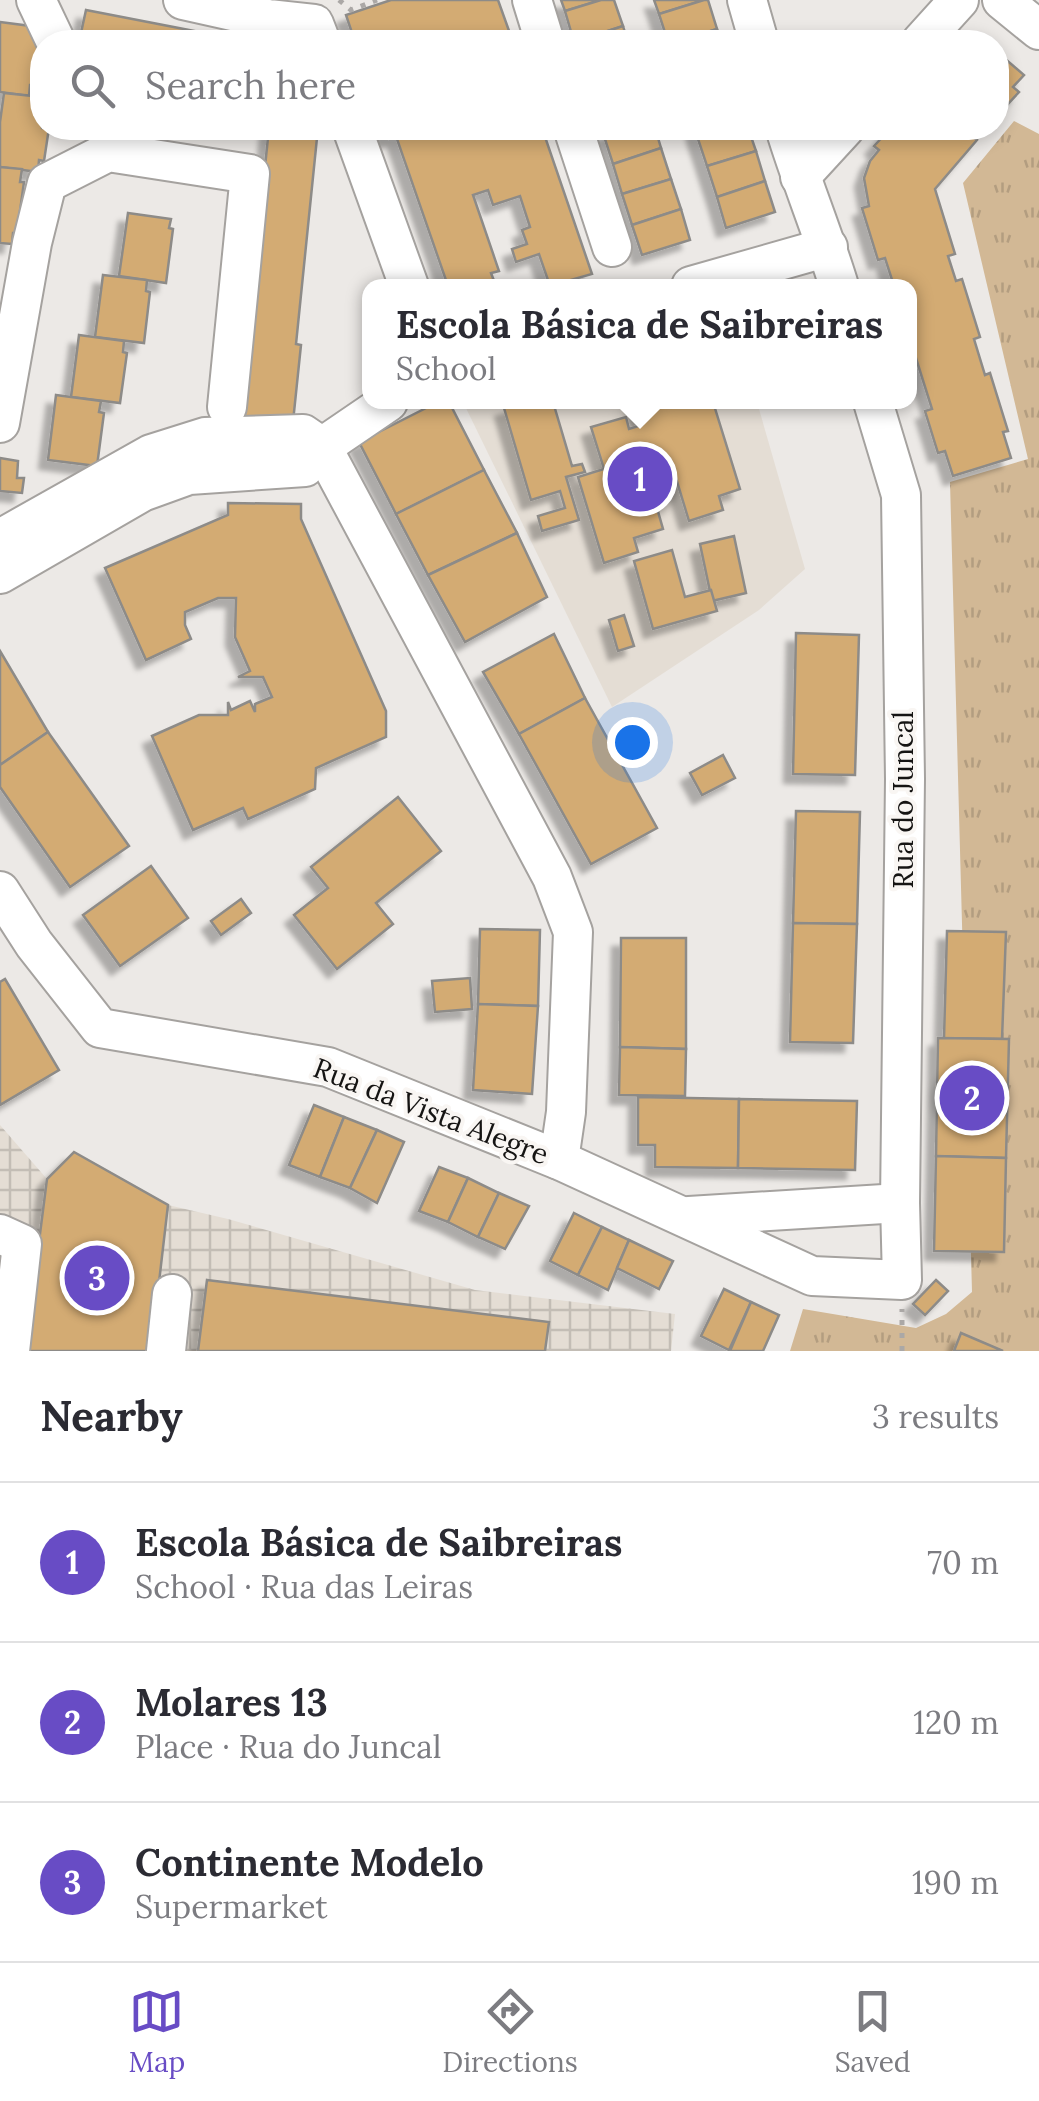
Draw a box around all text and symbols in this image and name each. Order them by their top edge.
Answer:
search box [30,30,1009,140]
icon: search [65,58,120,113]
text: Search here [145,61,356,109]
popup [362,279,917,409]
text: Escola Básica de Saibreiras [396,300,883,348]
text: School [396,348,496,389]
pin: 1 [608,442,672,516]
street label: Rua do Juncal [885,711,921,889]
your location [607,717,658,768]
street label: Rua da Vista Alegre [308,1050,554,1172]
pin: 2 [940,1060,1004,1136]
pin: 3 [64,1240,130,1316]
text: Nearby [40,1389,183,1443]
text: 3 results [872,1396,999,1437]
text: Escola Básica de Saibreiras [135,1518,622,1566]
text: 1 [66,1542,79,1583]
text: 70 m [927,1542,999,1583]
text: School · Rua das Leiras [135,1566,473,1607]
text: Molares 13 [135,1678,328,1726]
text: 2 [64,1702,81,1743]
text: 120 m [913,1702,999,1743]
text: Place · Rua do Juncal [135,1726,442,1767]
text: Continente Modelo [135,1838,484,1886]
text: 3 [64,1862,81,1903]
text: 190 m [912,1862,999,1903]
text: Supermarket [135,1886,328,1927]
tab: Map [128,1984,185,2080]
tab: Directions [442,1984,578,2080]
tab: Saved [835,1984,911,2080]

